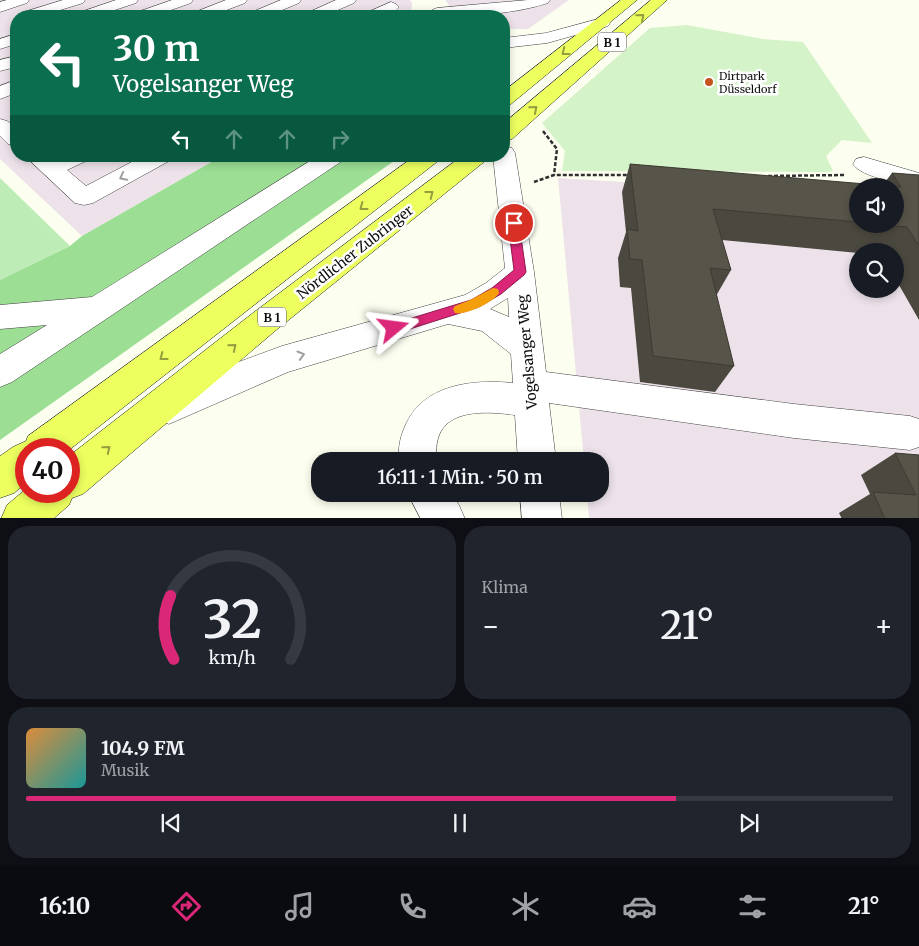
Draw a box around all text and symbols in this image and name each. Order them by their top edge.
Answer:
one-way arrow [635,14,644,23]
text: 30 m [113,27,199,71]
icon: left [30,30,95,95]
road number: B 1 [598,32,626,52]
one-way arrow [562,47,571,55]
place label: Dirtpark Düsseldorf [719,69,777,96]
text: Vogelsanger Weg [113,70,293,98]
marker: Dirtpark Düsseldorf [703,76,715,88]
one-way arrow [529,105,538,114]
icon: left [167,125,195,153]
icon: ahead [220,125,248,153]
icon: ahead [273,125,301,153]
icon: right [326,125,354,153]
one-way arrow [119,171,128,181]
map controls [849,178,904,298]
button: sound [849,178,904,233]
one-way arrow [424,191,433,199]
street label: Nördlicher Zubringer [293,201,417,303]
one-way arrow [360,201,369,209]
pin [493,202,535,244]
icon: arrive [500,209,528,237]
button: search [849,243,904,298]
street label: Vogelsanger Weg [513,293,541,411]
position arrow [367,301,419,353]
road number: B 1 [258,308,286,326]
one-way arrow [227,345,236,353]
one-way arrow [297,350,306,361]
one-way arrow [159,351,169,360]
speed limit sign: 40 [15,438,80,503]
one-way arrow [101,447,110,455]
text: 16:11 · 1 Min. · 50 m [377,465,543,489]
text: Klima [482,577,528,597]
text: 32 [202,587,261,652]
text: 21° [660,602,714,649]
text: − [482,608,500,644]
text: + [874,608,893,644]
text: km/h [208,646,256,669]
text: 104.9 FM [101,736,185,760]
text: Musik [101,760,149,780]
icon: previous [157,809,185,837]
icon: pause [446,809,474,837]
icon: next [735,809,763,837]
icon: directions [169,889,204,924]
icon: music [282,889,317,924]
icon: phone [395,889,430,924]
icon: climate [508,889,543,924]
icon: car [622,889,657,924]
icon: filters [735,889,770,924]
text: 16:10 [39,892,90,920]
text: 21° [848,892,880,920]

